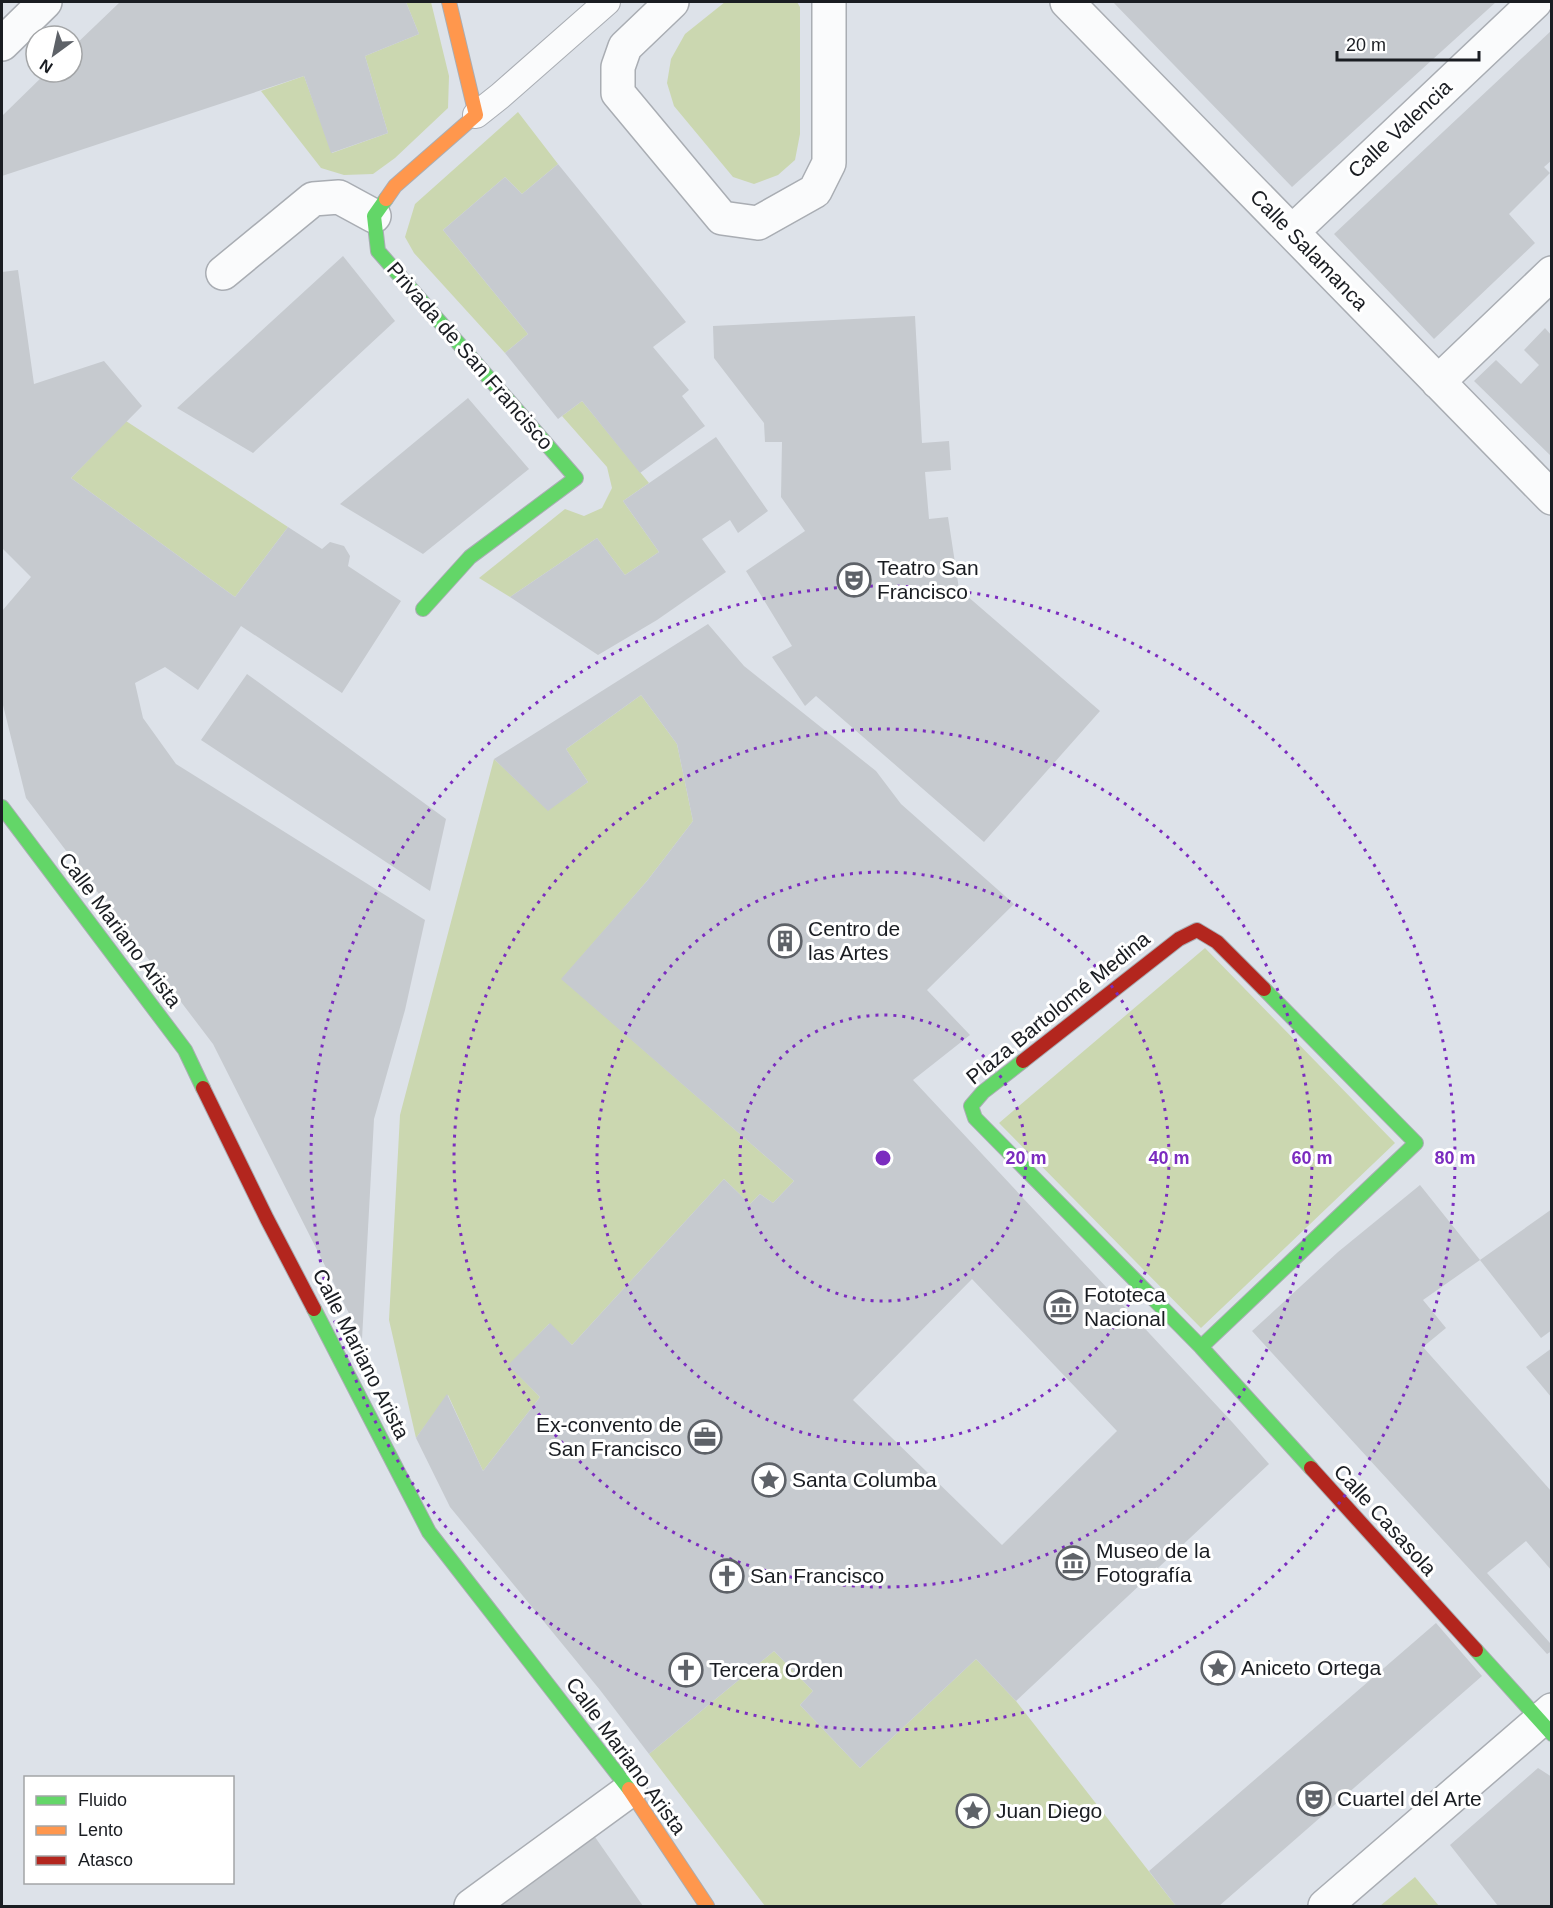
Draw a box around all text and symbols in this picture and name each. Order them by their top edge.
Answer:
north arrow [24,24,84,84]
scale bar [1337,24,1480,62]
text: 20 m [1346,35,1386,55]
text: N [37,56,56,76]
street label: Calle Valencia [1343,75,1456,182]
street label: Calle Salamanca [1246,185,1373,315]
street label: Privada de San Francisco [383,257,558,454]
place label: Teatro San Francisco [877,556,979,603]
theatre icon: Teatro San Francisco [836,562,872,598]
street label: Calle Mariano Arista [55,848,186,1012]
place label: Centro de las Artes [808,917,900,964]
building icon: Centro de las Artes [767,923,803,959]
street label: Plaza Bartolomé Medina [962,926,1154,1089]
centre of rings [873,1148,893,1168]
text: 20 m [1005,1148,1047,1168]
text: 40 m [1148,1148,1190,1168]
text: 60 m [1291,1148,1333,1168]
text: 80 m [1434,1148,1476,1168]
street label: Calle Mariano Arista [309,1265,414,1443]
place label: Fototeca Nacional [1084,1283,1166,1330]
museum icon: Fototeca Nacional [1043,1289,1079,1325]
place label: Ex-convento de San Francisco [536,1413,682,1460]
office icon: Ex-convento de San Francisco [687,1419,723,1455]
street label: Calle Casasola [1330,1459,1441,1580]
place icon: Santa Columba [751,1462,787,1498]
place label: Santa Columba [792,1468,937,1491]
place label: Museo de la Fotografía [1096,1539,1211,1586]
museum icon: Museo de la Fotografía [1055,1545,1091,1581]
church icon: San Francisco [709,1558,745,1594]
place label: San Francisco [750,1564,884,1587]
place icon: Aniceto Ortega [1200,1650,1236,1686]
church icon: Tercera Orden [668,1652,704,1688]
place label: Aniceto Ortega [1241,1656,1381,1679]
place label: Tercera Orden [709,1658,843,1681]
street label: Calle Mariano Arista [562,1673,691,1839]
legend [24,1776,234,1884]
theatre icon: Cuartel del Arte [1296,1781,1332,1817]
place label: Cuartel del Arte [1337,1787,1482,1810]
text: Fluido [78,1790,127,1810]
place icon: Juan Diego [955,1793,991,1829]
place label: Juan Diego [996,1799,1102,1822]
text: Lento [78,1820,123,1840]
text: Atasco [78,1850,133,1870]

